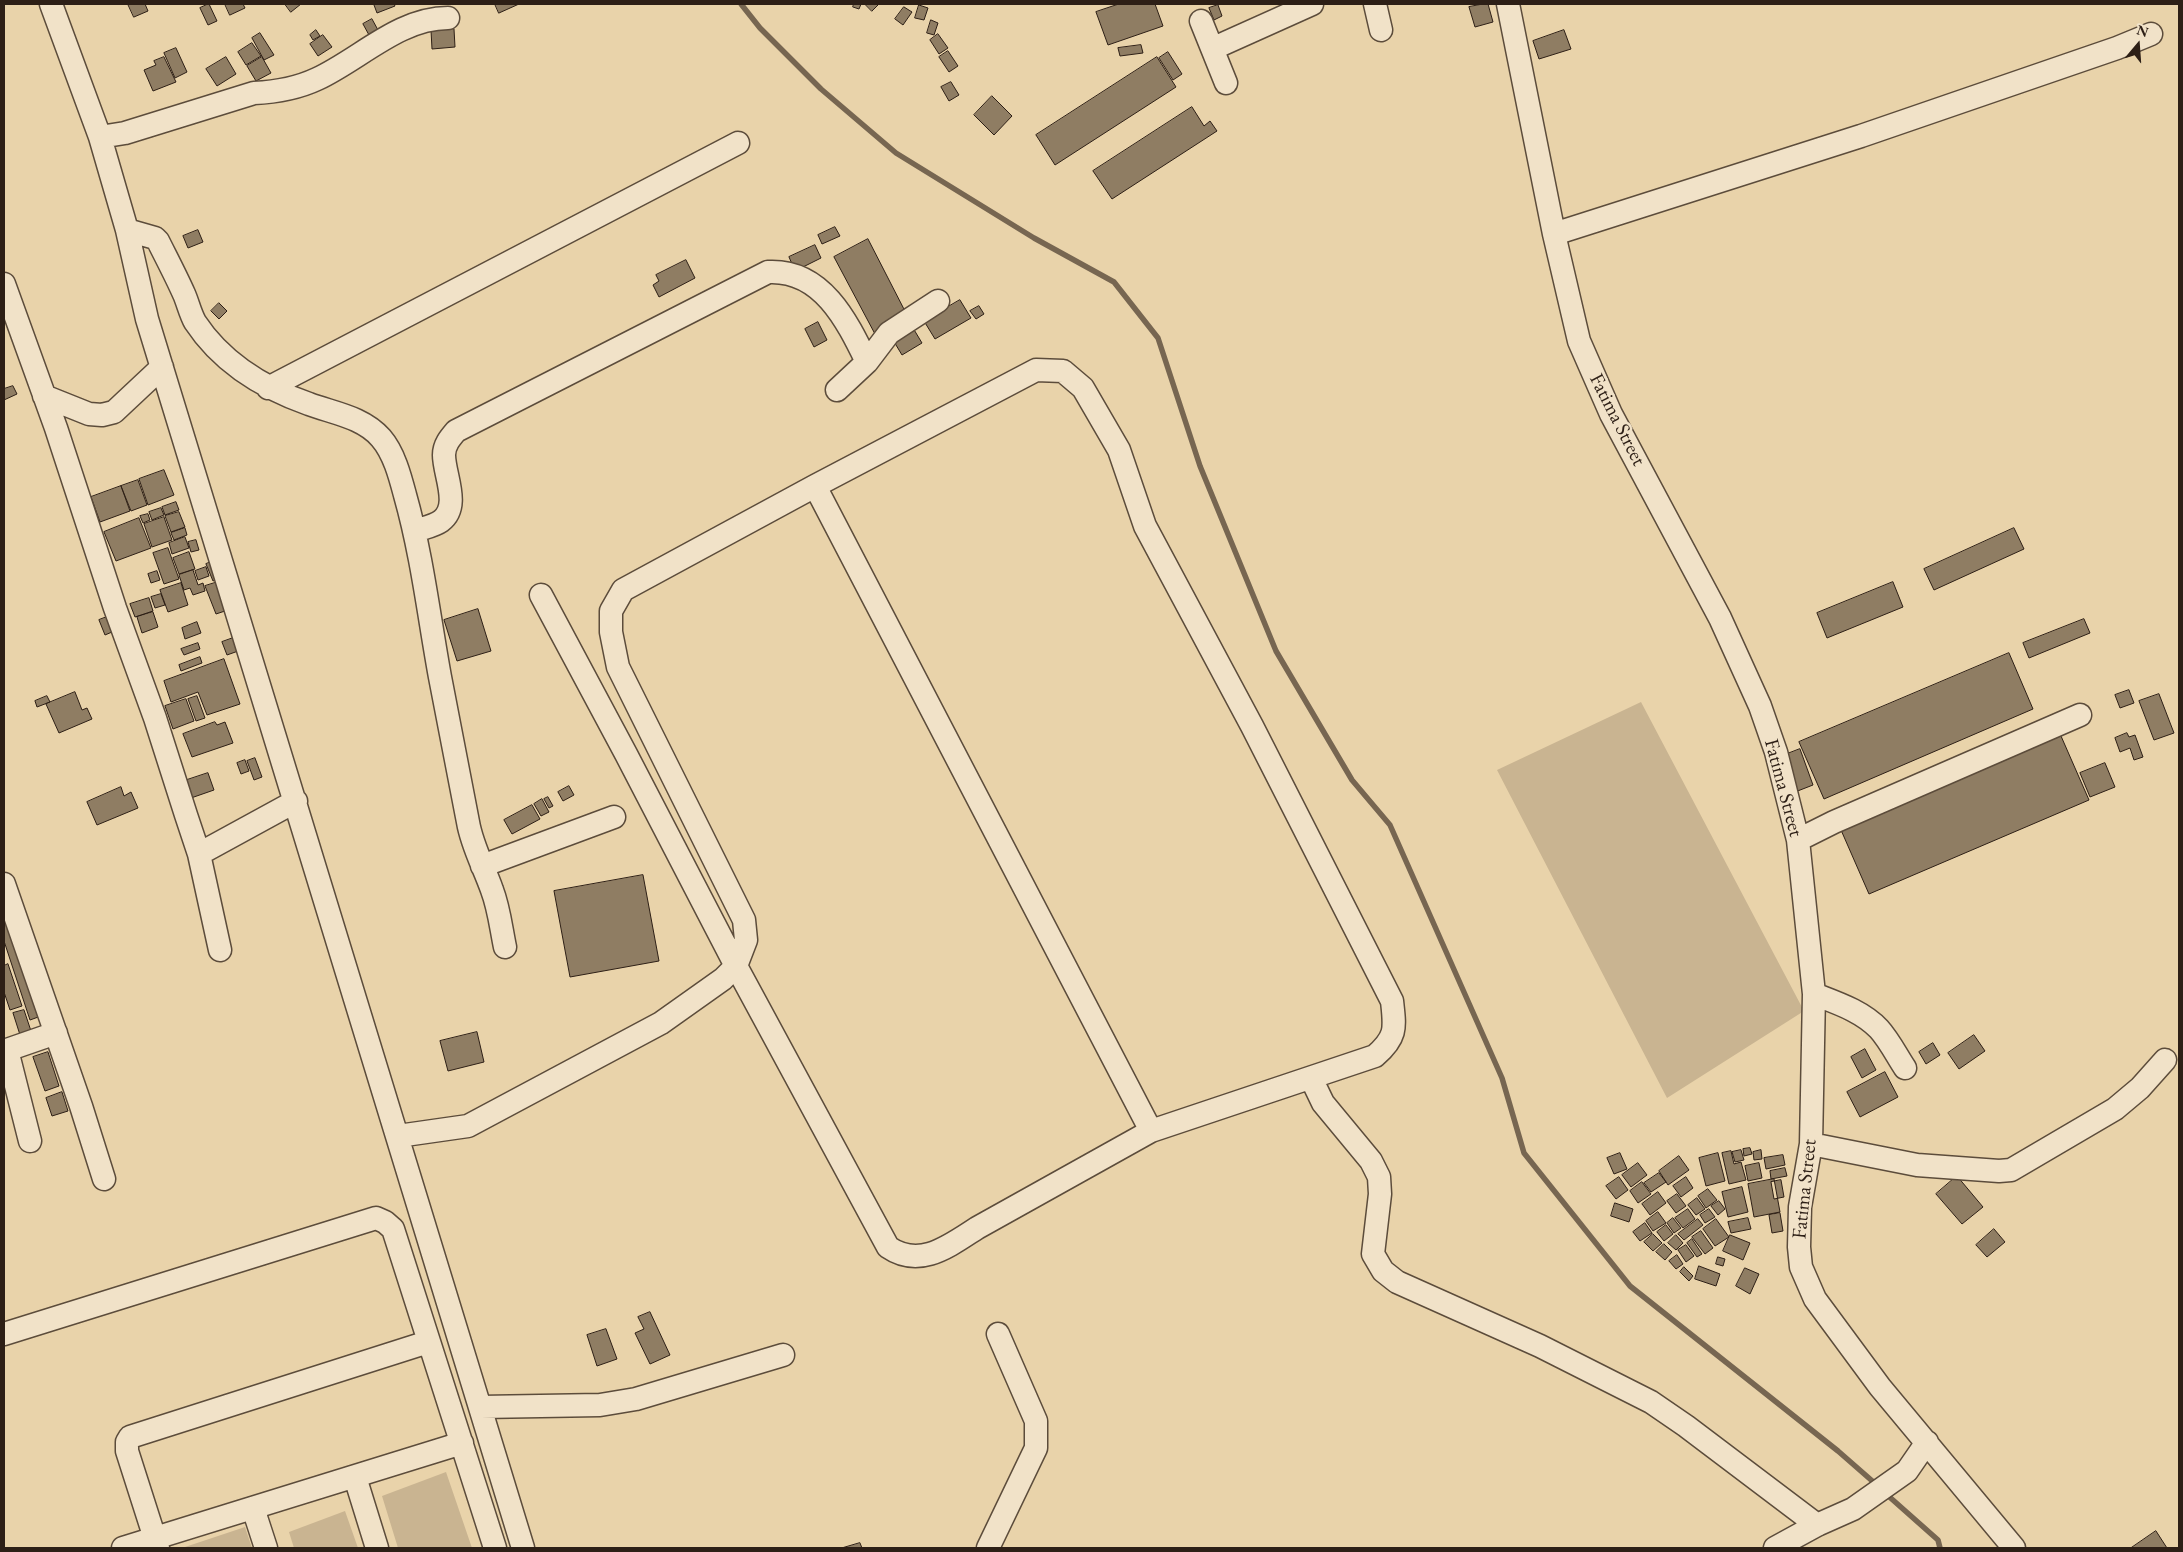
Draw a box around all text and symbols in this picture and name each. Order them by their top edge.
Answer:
north arrow [2113,20,2163,70]
text: N [2134,20,2151,41]
street label: Fatima Street [1584,370,1650,470]
street label: Fatima Street [1758,736,1808,840]
street label: Fatima Street [1788,1138,1822,1240]

